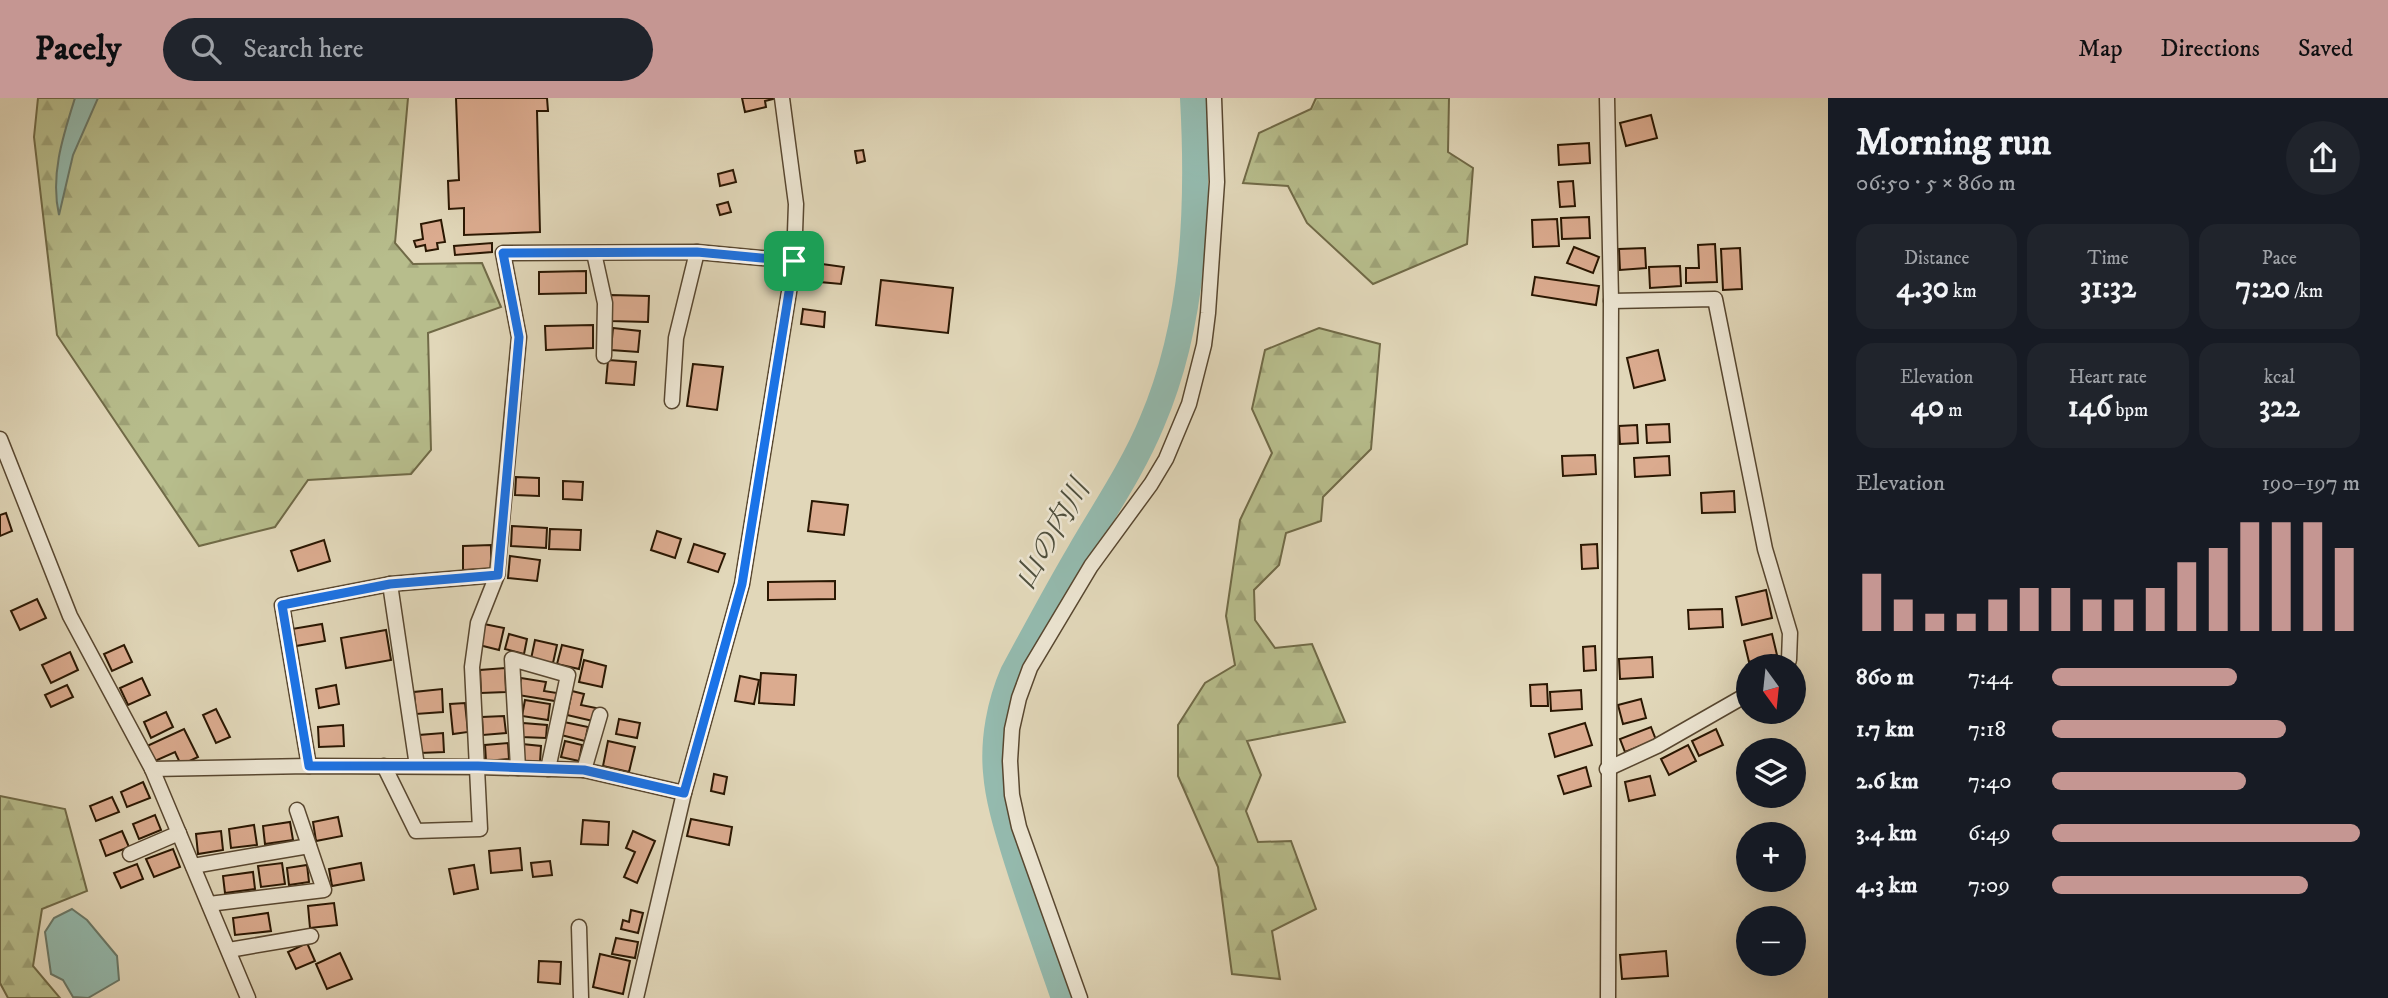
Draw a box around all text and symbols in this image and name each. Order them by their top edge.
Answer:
search box [163,18,653,81]
text: Pacely [35,29,121,70]
icon: search [187,30,225,68]
text: Search here [243,33,363,66]
text: Map [2078,34,2123,64]
text: Directions [2161,34,2260,64]
text: Saved [2298,34,2353,64]
text: Morning run [1856,119,2051,167]
button: share [2286,121,2360,195]
text: 06:50 · 5 × 860 m [1856,169,2016,198]
pin [764,231,824,291]
icon: arrive [775,242,813,280]
text: Distance [1904,247,1969,270]
text: Time [2087,247,2129,270]
text: Pace [2262,247,2297,270]
text: 4.30 [1897,270,1949,307]
text: 31:32 [2080,270,2136,307]
text: 7:20 [2236,270,2290,307]
text: km [1949,280,1977,303]
text: /km [2290,280,2323,303]
text: Elevation [1900,366,1973,389]
text: Heart rate [2069,366,2147,389]
text: kcal [2264,366,2295,389]
text: 40 [1911,389,1944,426]
text: 146 [2068,389,2112,426]
text: 322 [2259,389,2300,426]
text: m [1944,399,1963,422]
text: bpm [2112,399,2148,422]
text: Elevation [1856,469,1945,498]
text: 190–197 m [2261,469,2360,498]
water label: 山の内川 [1007,471,1101,596]
north arrow [1736,654,1806,724]
map controls [1736,654,1806,976]
text: 860 m [1856,663,1914,692]
text: 7:44 [1968,663,2013,692]
text: 1.7 km [1856,715,1914,744]
text: 7:18 [1968,715,2006,744]
button: layers [1736,738,1806,808]
text: 2.6 km [1856,767,1919,796]
text: 7:40 [1968,767,2012,796]
text: 3.4 km [1856,819,1917,848]
text: 6:49 [1968,819,2011,848]
button: + [1736,822,1806,892]
text: 4.3 km [1856,871,1917,900]
text: 7:09 [1968,871,2010,900]
button: − [1736,906,1806,976]

